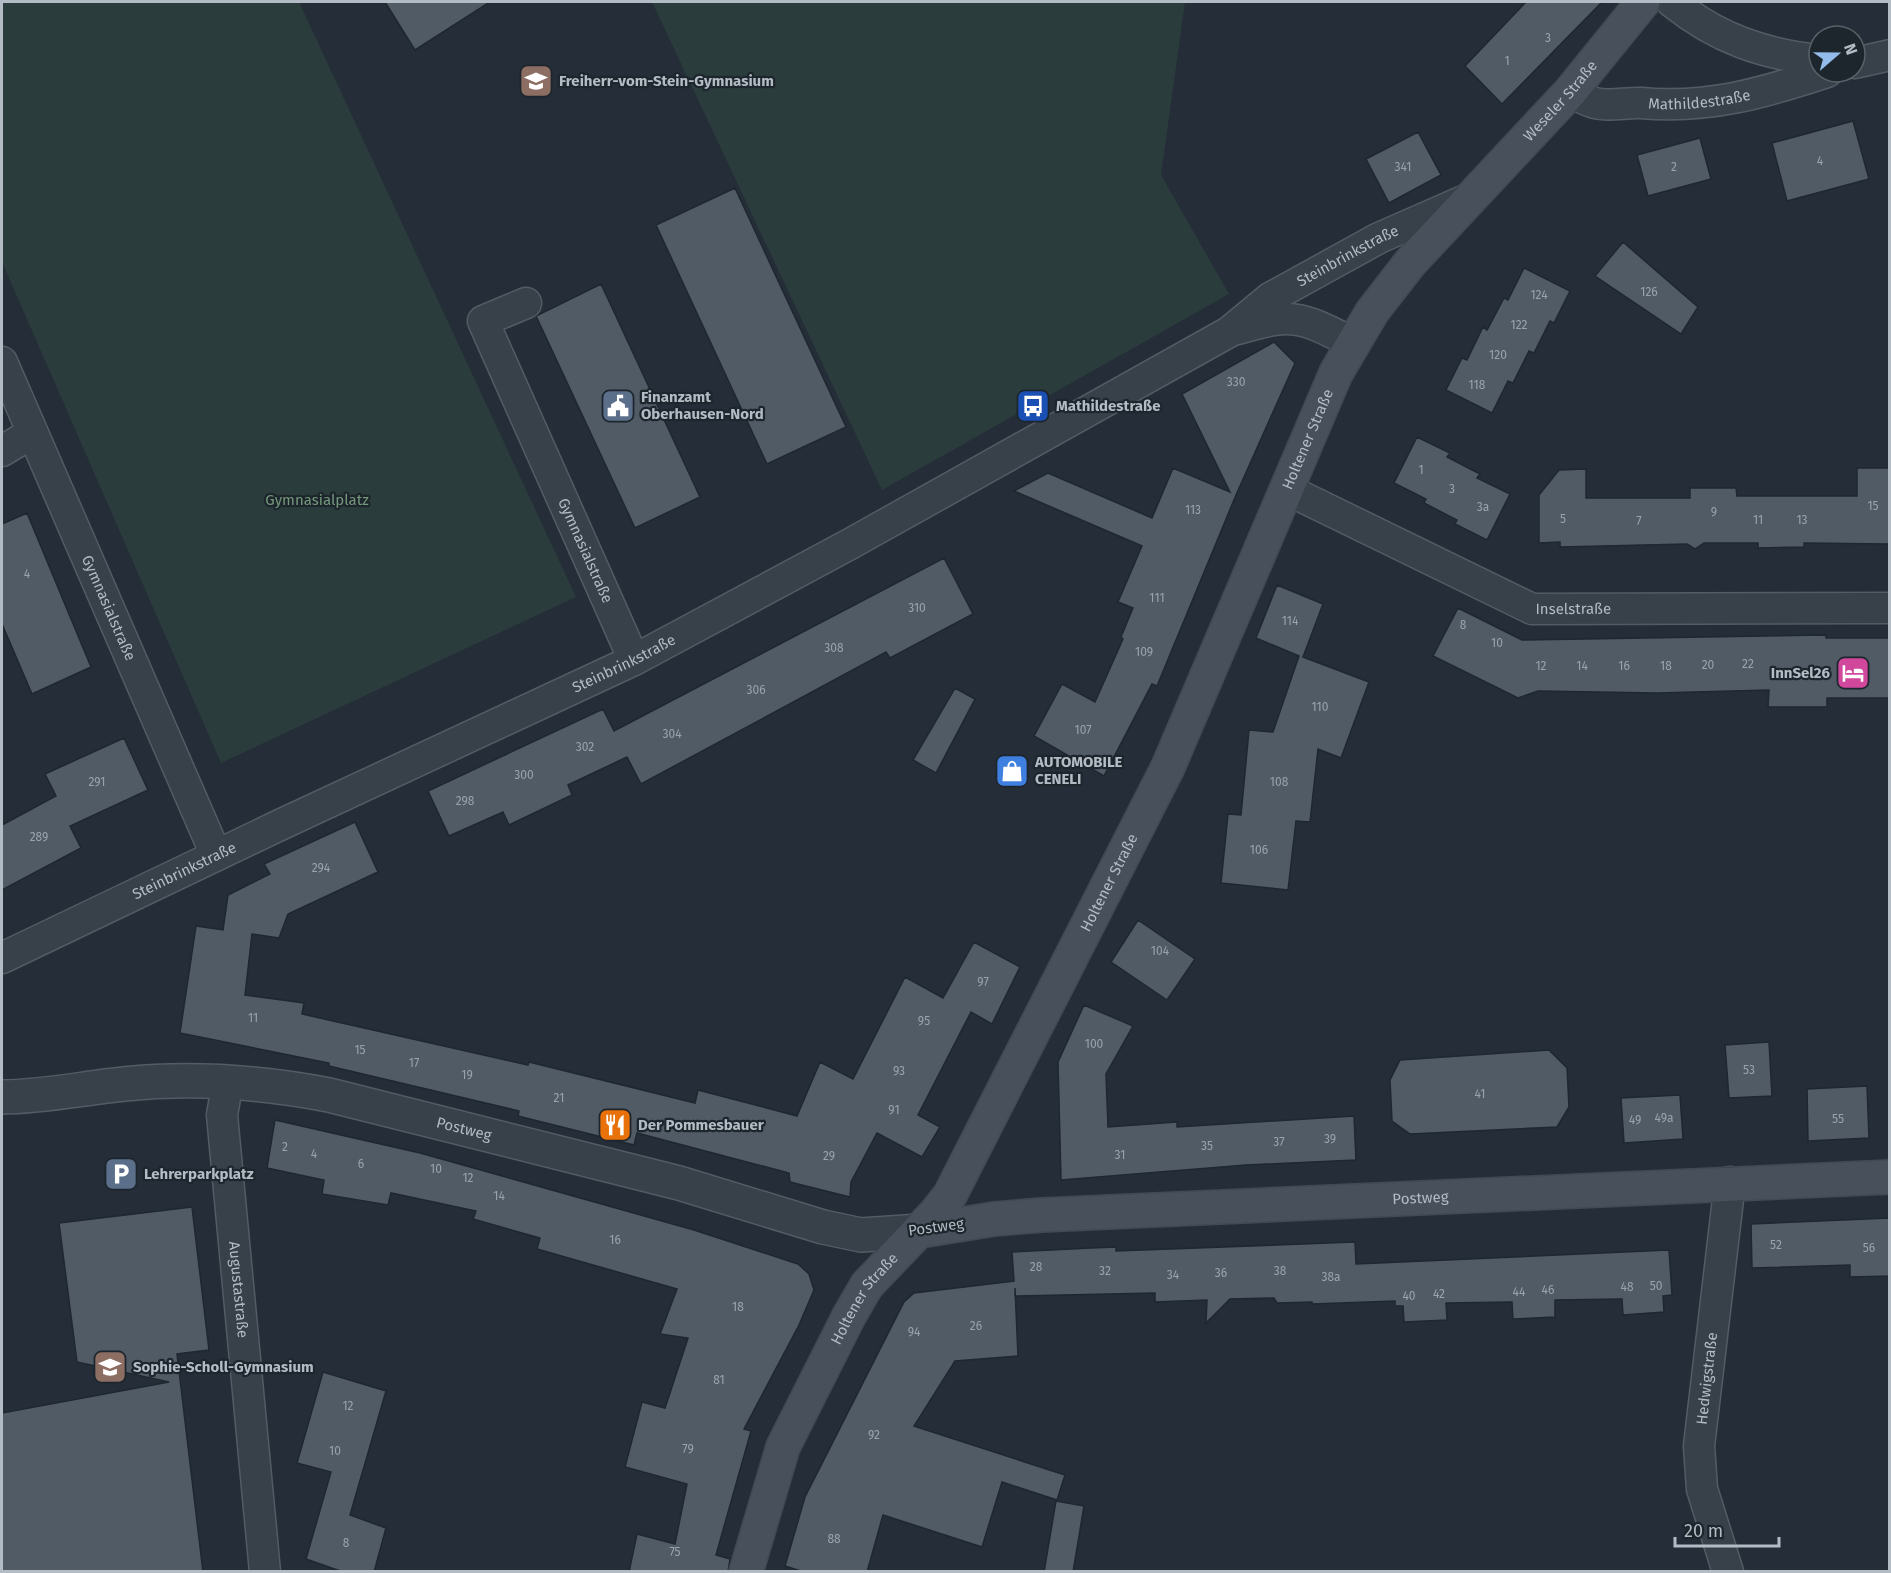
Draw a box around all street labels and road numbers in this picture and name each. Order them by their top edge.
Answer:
street label: Weseler Straße [1520,57,1601,145]
street label: Mathildestraße [1648,86,1752,113]
street label: Steinbrinkstraße [1294,221,1401,290]
street label: Holtener Straße [1278,386,1337,492]
street label: Gymnasialstraße [554,495,617,606]
street label: Gymnasialstraße [78,552,139,663]
street label: Inselstraße [1535,600,1611,618]
street label: Steinbrinkstraße [569,630,679,697]
street label: Holtener Straße [1077,831,1142,935]
street label: Steinbrinkstraße [129,838,239,903]
street label: Postweg [435,1113,494,1145]
street label: Postweg [1392,1188,1449,1208]
street label: Postweg [907,1214,965,1240]
street label: Augustastraße [225,1241,252,1339]
street label: Holtener Straße [827,1249,902,1348]
street label: Hedwigstraße [1693,1331,1721,1426]

